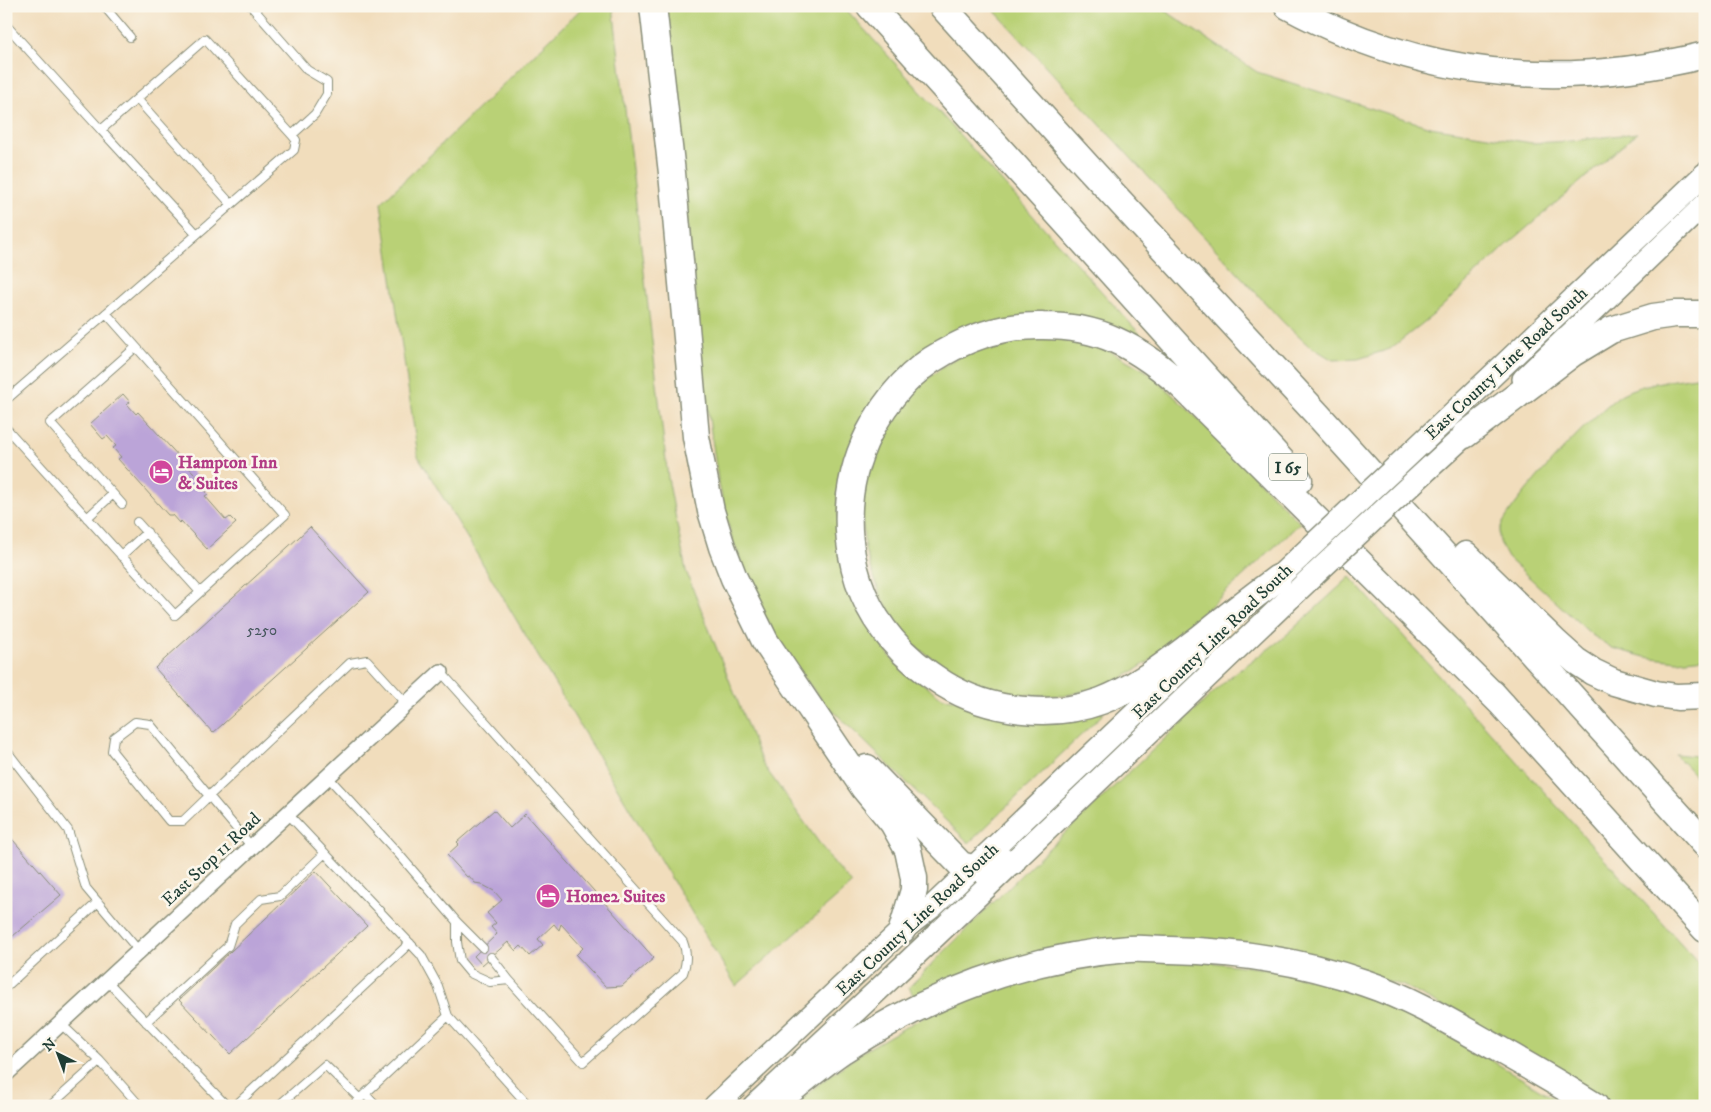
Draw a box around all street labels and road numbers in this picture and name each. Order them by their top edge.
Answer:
street label: East County Line Road South [1421,282,1593,445]
road number: I 65 [1269,454,1307,481]
street label: East County Line Road South [1128,559,1298,724]
street label: East Stop 11 Road [158,808,266,911]
street label: East County Line Road South [832,838,1004,1001]

